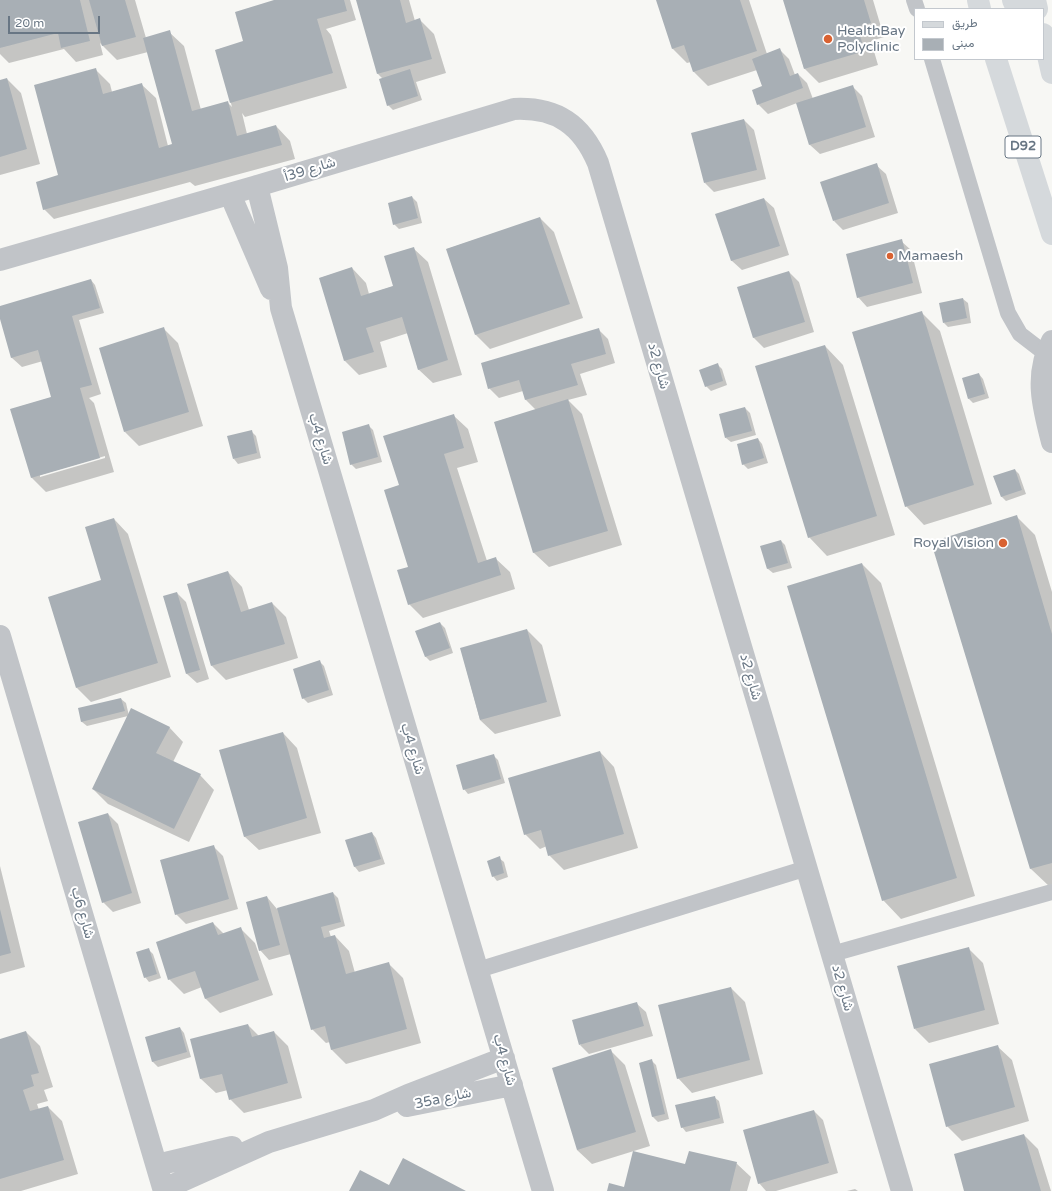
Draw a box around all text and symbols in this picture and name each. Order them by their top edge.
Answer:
scale bar [10,8,102,34]
legend [914,8,1044,60]
text: 20 m [15,16,44,30]
text: طريق [952,16,977,30]
place label: HealthBay Polyclinic [837,23,905,56]
marker: HealthBay Polyclinic [822,33,834,45]
text: مبنى [952,36,974,50]
road number: D92 [1005,136,1041,158]
street label: شارع 39أ [282,154,338,186]
place label: Mamaesh [898,248,963,264]
marker: Mamaesh [885,251,895,261]
street label: شارع 2د [643,341,673,391]
street label: شارع 4ب [304,411,336,467]
place label: Royal Vision [913,535,994,551]
marker: Royal Vision [997,537,1009,549]
street label: شارع 2د [735,652,765,702]
street label: شارع 4ب [396,721,428,777]
street label: شارع 6ب [67,885,97,941]
street label: شارع 2د [827,963,857,1013]
street label: شارع 4ب [489,1032,519,1088]
street label: 35a شارع [413,1085,473,1113]

